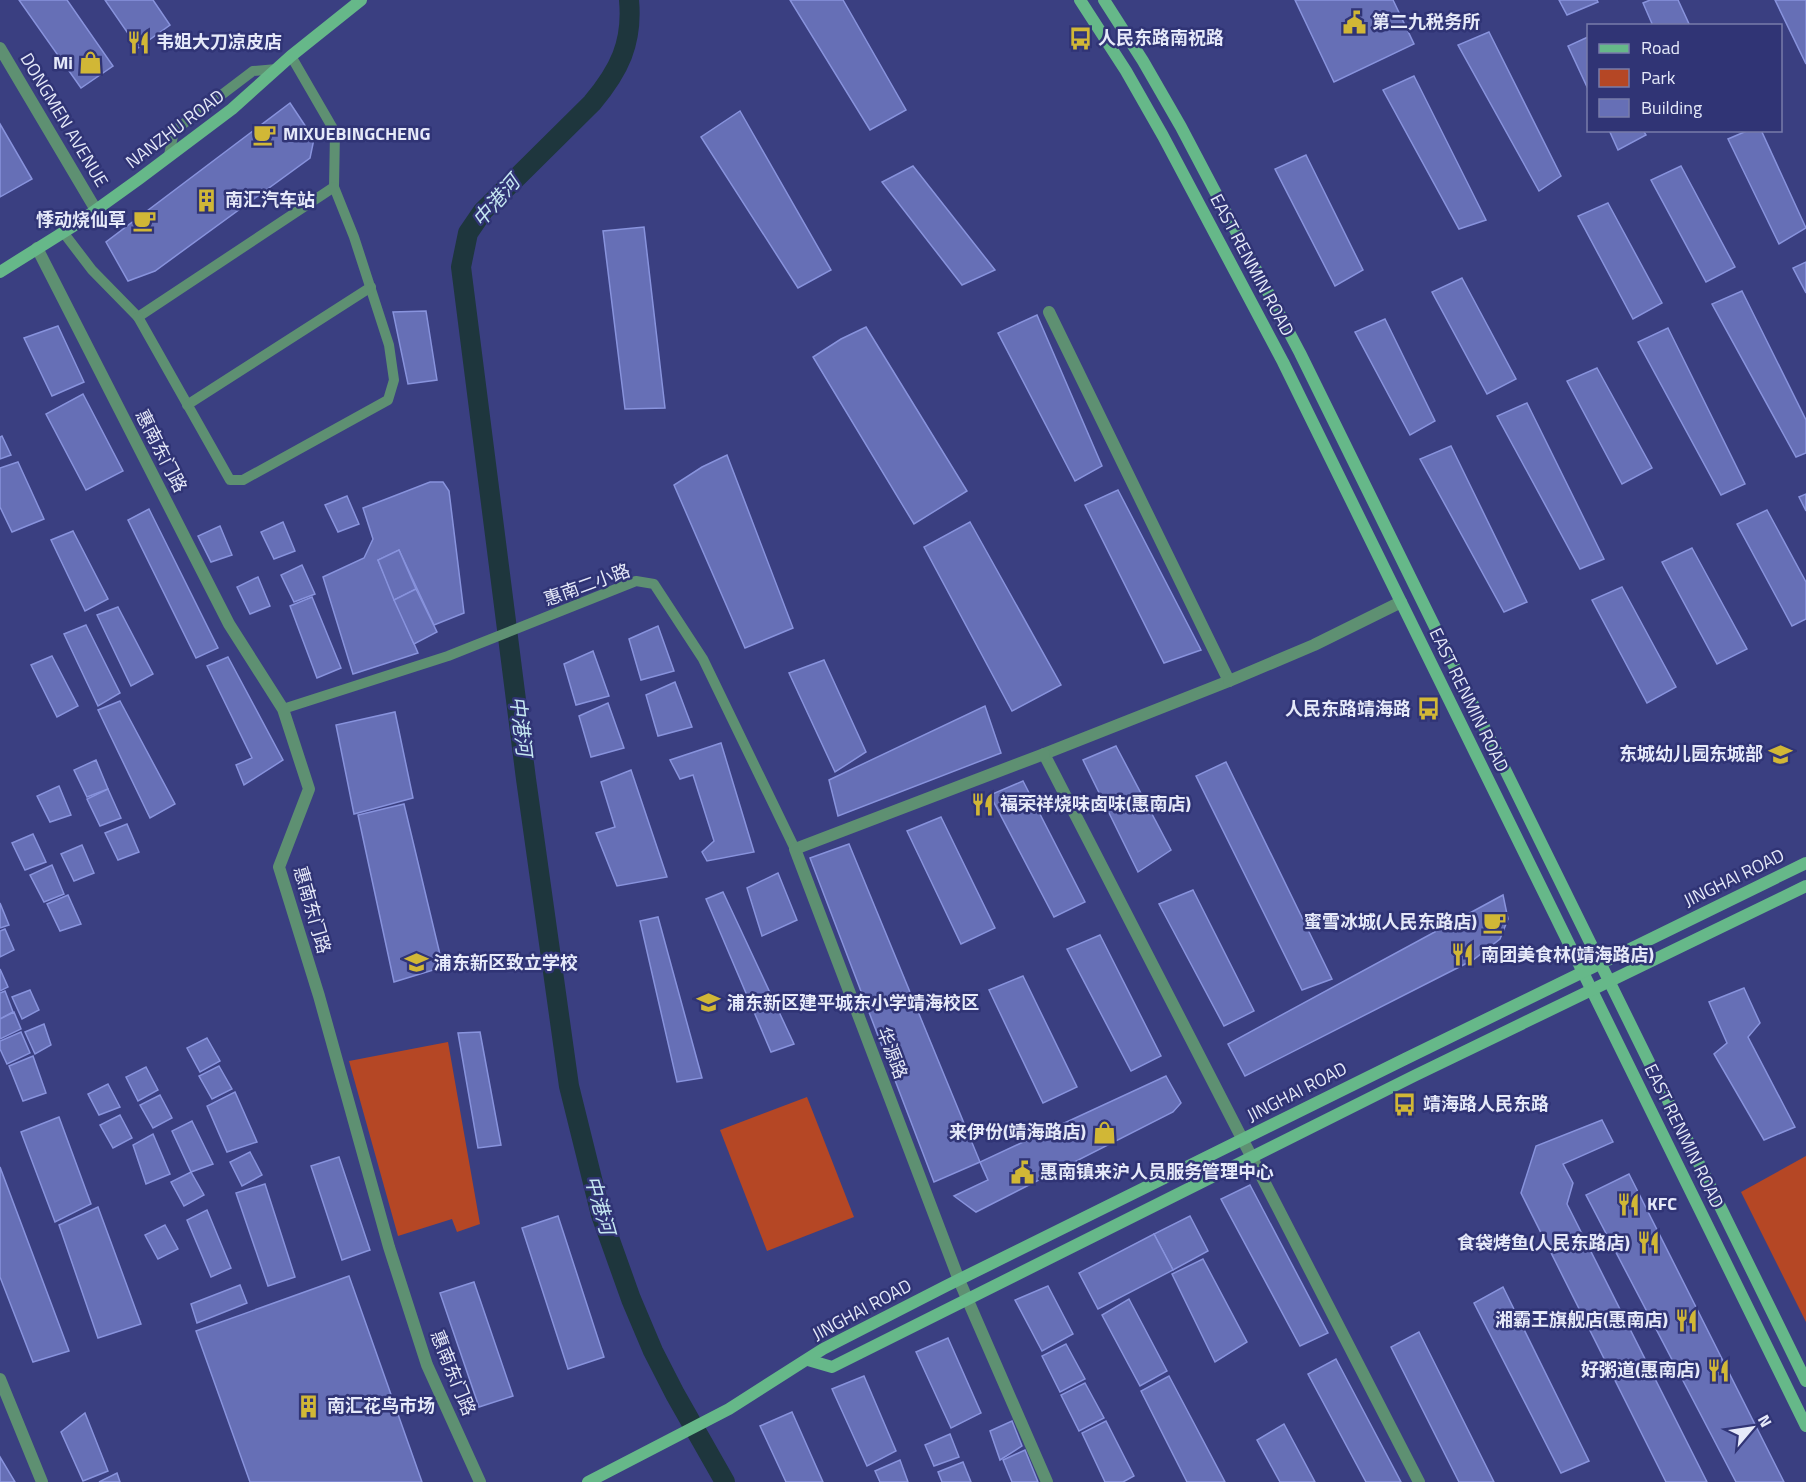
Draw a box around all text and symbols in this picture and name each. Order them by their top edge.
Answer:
place label: 第二九税务所 [1372,8,1480,35]
public building icon: 第二九税务所 [1341,9,1367,35]
place label: 人民东路南祝路 [1098,24,1224,51]
legend [1587,24,1782,132]
bus stop icon: 人民东路南祝路 [1067,25,1093,51]
place label: 韦姐大刀凉皮店 [156,28,282,55]
restaurant icon: 韦姐大刀凉皮店 [125,29,151,55]
text: Road [1641,34,1680,61]
street label: DONGMEN AVENUE [14,48,115,192]
place label: Mi [53,49,73,76]
shop icon: Mi [78,50,104,76]
text: Park [1641,64,1676,91]
street label: NANZHU ROAD [120,82,230,175]
text: Building [1641,94,1702,121]
place label: MIXUEBINGCHENG [283,120,431,147]
cafe icon: MIXUEBINGCHENG [252,121,278,147]
water label: 中港河 [464,165,530,233]
place label: 南汇汽车站 [225,186,315,213]
building icon: 南汇汽车站 [194,187,220,213]
street label: EAST RENMIN ROAD [1203,189,1301,341]
place label: 悸动烧仙草 [36,206,126,233]
cafe icon: 悸动烧仙草 [131,207,157,233]
street label: 惠南东门路 [129,405,194,497]
street label: 惠南二小路 [540,556,634,613]
street label: EAST RENMIN ROAD [1423,623,1516,777]
water label: 中港河 [502,694,541,762]
place label: 人民东路靖海路 [1285,695,1411,722]
bus stop icon: 人民东路靖海路 [1416,696,1442,722]
place label: 东城幼儿园东城部 [1619,740,1763,767]
school or university icon: 东城幼儿园东城部 [1768,741,1794,767]
place label: 福荣祥烧味卤味(惠南店) [1000,790,1191,817]
restaurant icon: 福荣祥烧味卤味(惠南店) [969,791,995,817]
street label: JINGHAI ROAD [1679,841,1789,914]
street label: 惠南东门路 [287,863,338,957]
place label: 蜜雪冰城(人民东路店) [1304,908,1477,935]
cafe icon: 蜜雪冰城(人民东路店) [1482,909,1508,935]
place label: 南团美食林(靖海路店) [1481,941,1654,968]
restaurant icon: 南团美食林(靖海路店) [1450,942,1476,968]
place label: 浦东新区致立学校 [434,949,578,976]
school or university icon: 浦东新区致立学校 [403,950,429,976]
place label: 浦东新区建平城东小学靖海校区 [727,989,979,1016]
school or university icon: 浦东新区建平城东小学靖海校区 [696,990,722,1016]
street label: 华源路 [870,1023,915,1083]
street label: JINGHAI ROAD [1242,1055,1352,1128]
street label: EAST RENMIN ROAD [1638,1059,1731,1213]
place label: 靖海路人民东路 [1423,1090,1549,1117]
bus stop icon: 靖海路人民东路 [1392,1091,1418,1117]
place label: 来伊份(靖海路店) [949,1118,1086,1145]
shop icon: 来伊份(靖海路店) [1091,1119,1117,1145]
place label: 惠南镇来沪人员服务管理中心 [1040,1158,1274,1185]
public building icon: 惠南镇来沪人员服务管理中心 [1009,1159,1035,1185]
water label: 中港河 [577,1172,625,1242]
place label: KFC [1647,1190,1677,1217]
restaurant icon: KFC [1616,1191,1642,1217]
place label: 食袋烤鱼(人民东路店) [1457,1229,1630,1256]
restaurant icon: 食袋烤鱼(人民东路店) [1635,1230,1661,1256]
street label: JINGHAI ROAD [807,1272,916,1347]
place label: 湘霸王旗舰店(惠南店) [1495,1306,1668,1333]
restaurant icon: 湘霸王旗舰店(惠南店) [1673,1307,1699,1333]
street label: 惠南东门路 [424,1326,483,1420]
place label: 好粥道(惠南店) [1581,1356,1700,1383]
restaurant icon: 好粥道(惠南店) [1705,1357,1731,1383]
place label: 南汇花鸟市场 [327,1392,435,1419]
building icon: 南汇花鸟市场 [296,1393,322,1419]
north arrow [1722,1398,1782,1458]
text: N [1752,1410,1778,1431]

